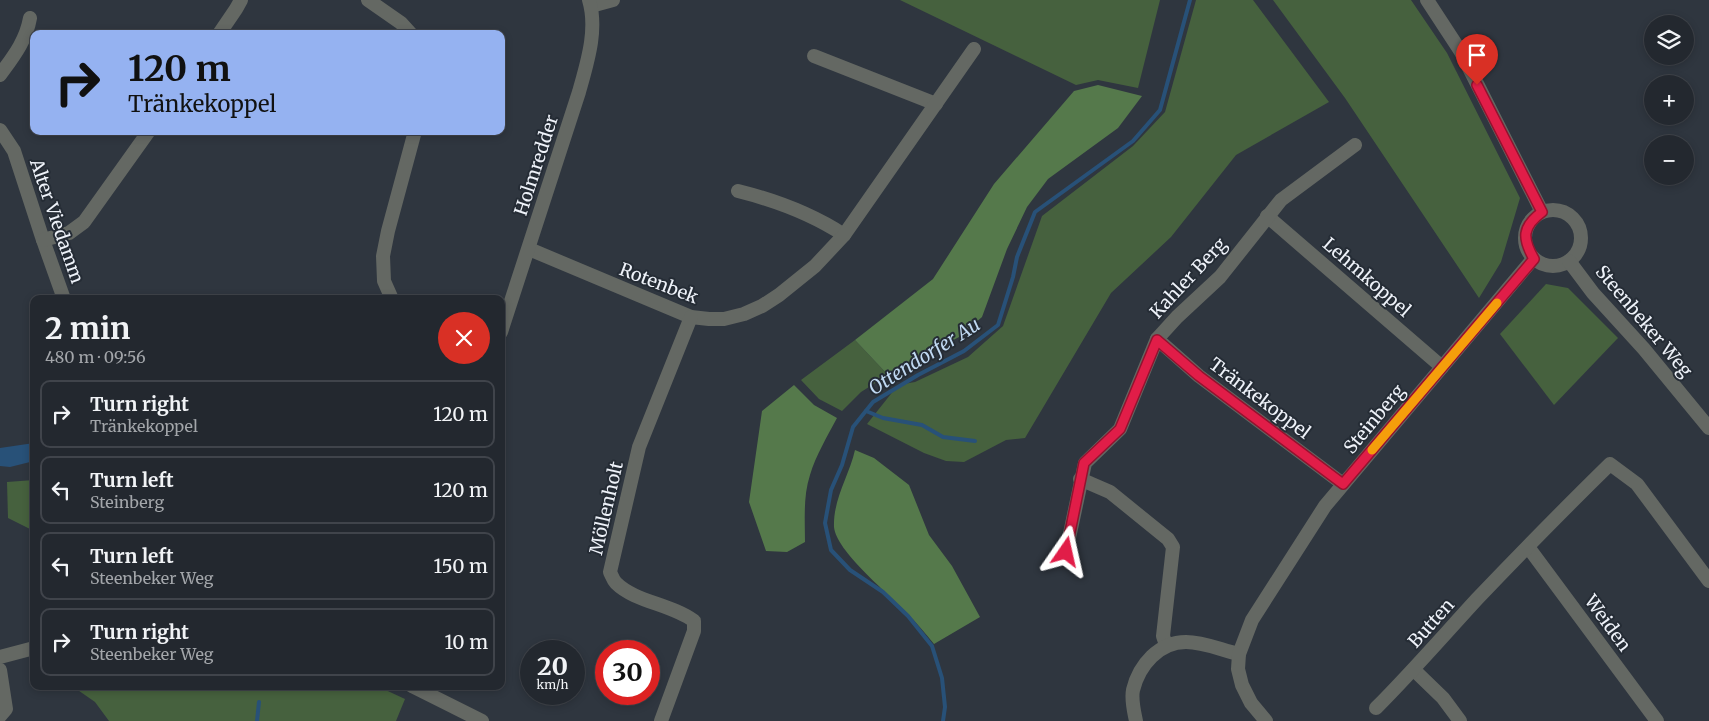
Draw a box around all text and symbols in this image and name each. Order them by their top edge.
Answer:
map controls [1644,15,1694,185]
button: layers [1644,15,1694,65]
pin [1456,34,1498,85]
icon: arrive [1463,41,1491,69]
text: 120 m [128,47,231,91]
icon: right [45,50,110,115]
button: + [1644,75,1694,125]
text: Tränkekoppel [128,90,276,118]
street label: Holmredder [509,112,563,218]
button: − [1644,135,1694,185]
street label: Alter Viedamm [25,155,89,286]
street label: Lehmkoppel [1318,232,1416,322]
street label: Kahler Berg [1145,233,1231,323]
street label: Rotenbek [616,257,702,309]
street label: Steenbeker Weg [1591,260,1698,382]
text: 2 min [45,309,130,347]
button: close [438,312,490,364]
water label: Ottendorfer Au [864,312,984,400]
text: 480 m · 09:56 [45,347,146,367]
street label: Tränkekoppel [1205,352,1316,444]
street label: Steinberg [1338,380,1410,458]
text: Turn right [90,392,189,416]
icon: right [47,400,75,428]
text: 120 m [433,402,488,426]
text: Tränkekoppel [90,416,198,436]
street label: Möllenholt [584,459,628,557]
text: Turn left [90,468,174,492]
icon: left [47,476,75,504]
text: 120 m [433,478,488,502]
text: Steinberg [90,492,164,512]
position arrow [1039,525,1091,577]
text: Turn left [90,544,174,568]
icon: left [47,552,75,580]
text: 150 m [434,554,488,578]
text: Steenbeker Weg [90,568,213,588]
street label: Weiden [1579,589,1636,656]
street label: Butten [1403,594,1459,652]
text: Turn right [90,620,189,644]
icon: right [47,628,75,656]
text: 10 m [445,630,488,654]
speed limit sign: 30 [595,640,660,705]
text: Steenbeker Weg [90,644,213,664]
text: 20 [537,650,568,682]
text: km/h [537,677,568,692]

